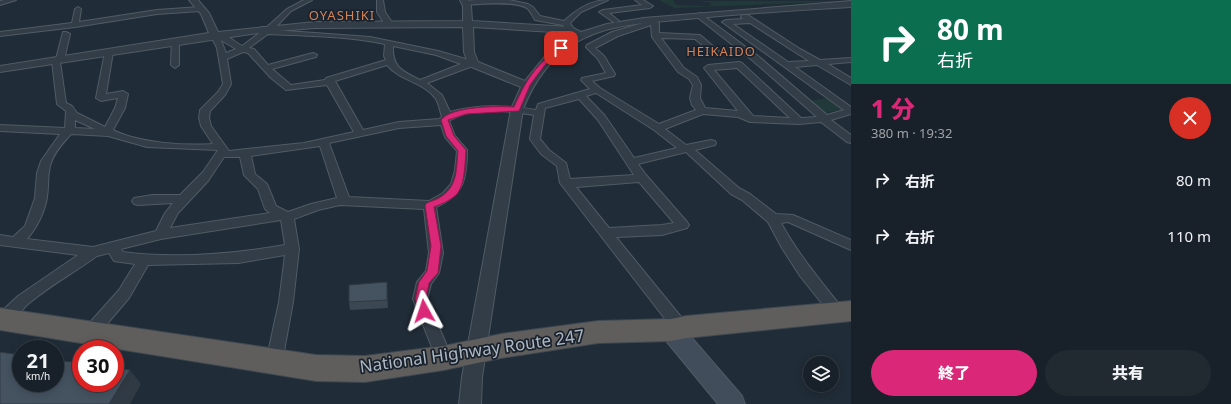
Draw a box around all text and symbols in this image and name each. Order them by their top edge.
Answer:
district label: OYASHIKI [309,6,375,24]
text: 80 m [937,10,1004,48]
icon: right [871,16,923,68]
pin [544,31,578,65]
icon: arrive [550,37,572,59]
district label: HEIKAIDO [686,42,756,60]
text: 右折 [937,48,973,72]
text: 1 分 [871,92,915,125]
button: close [1169,97,1211,139]
text: 380 m · 19:32 [871,124,952,142]
icon: right [871,169,893,191]
text: 80 m [1176,170,1211,190]
text: 右折 [905,171,935,191]
icon: right [871,225,893,247]
text: 110 m [1167,226,1211,246]
text: 右折 [905,227,935,247]
position arrow [403,290,445,332]
street label: National Highway Route 247 [358,323,586,378]
speed limit sign: 30 [72,340,124,392]
text: 21 [27,347,49,374]
button: 終了 [871,350,1037,396]
button: 共有 [1045,350,1211,396]
map controls [803,356,839,392]
button: layers [803,356,839,392]
text: km/h [26,369,50,383]

